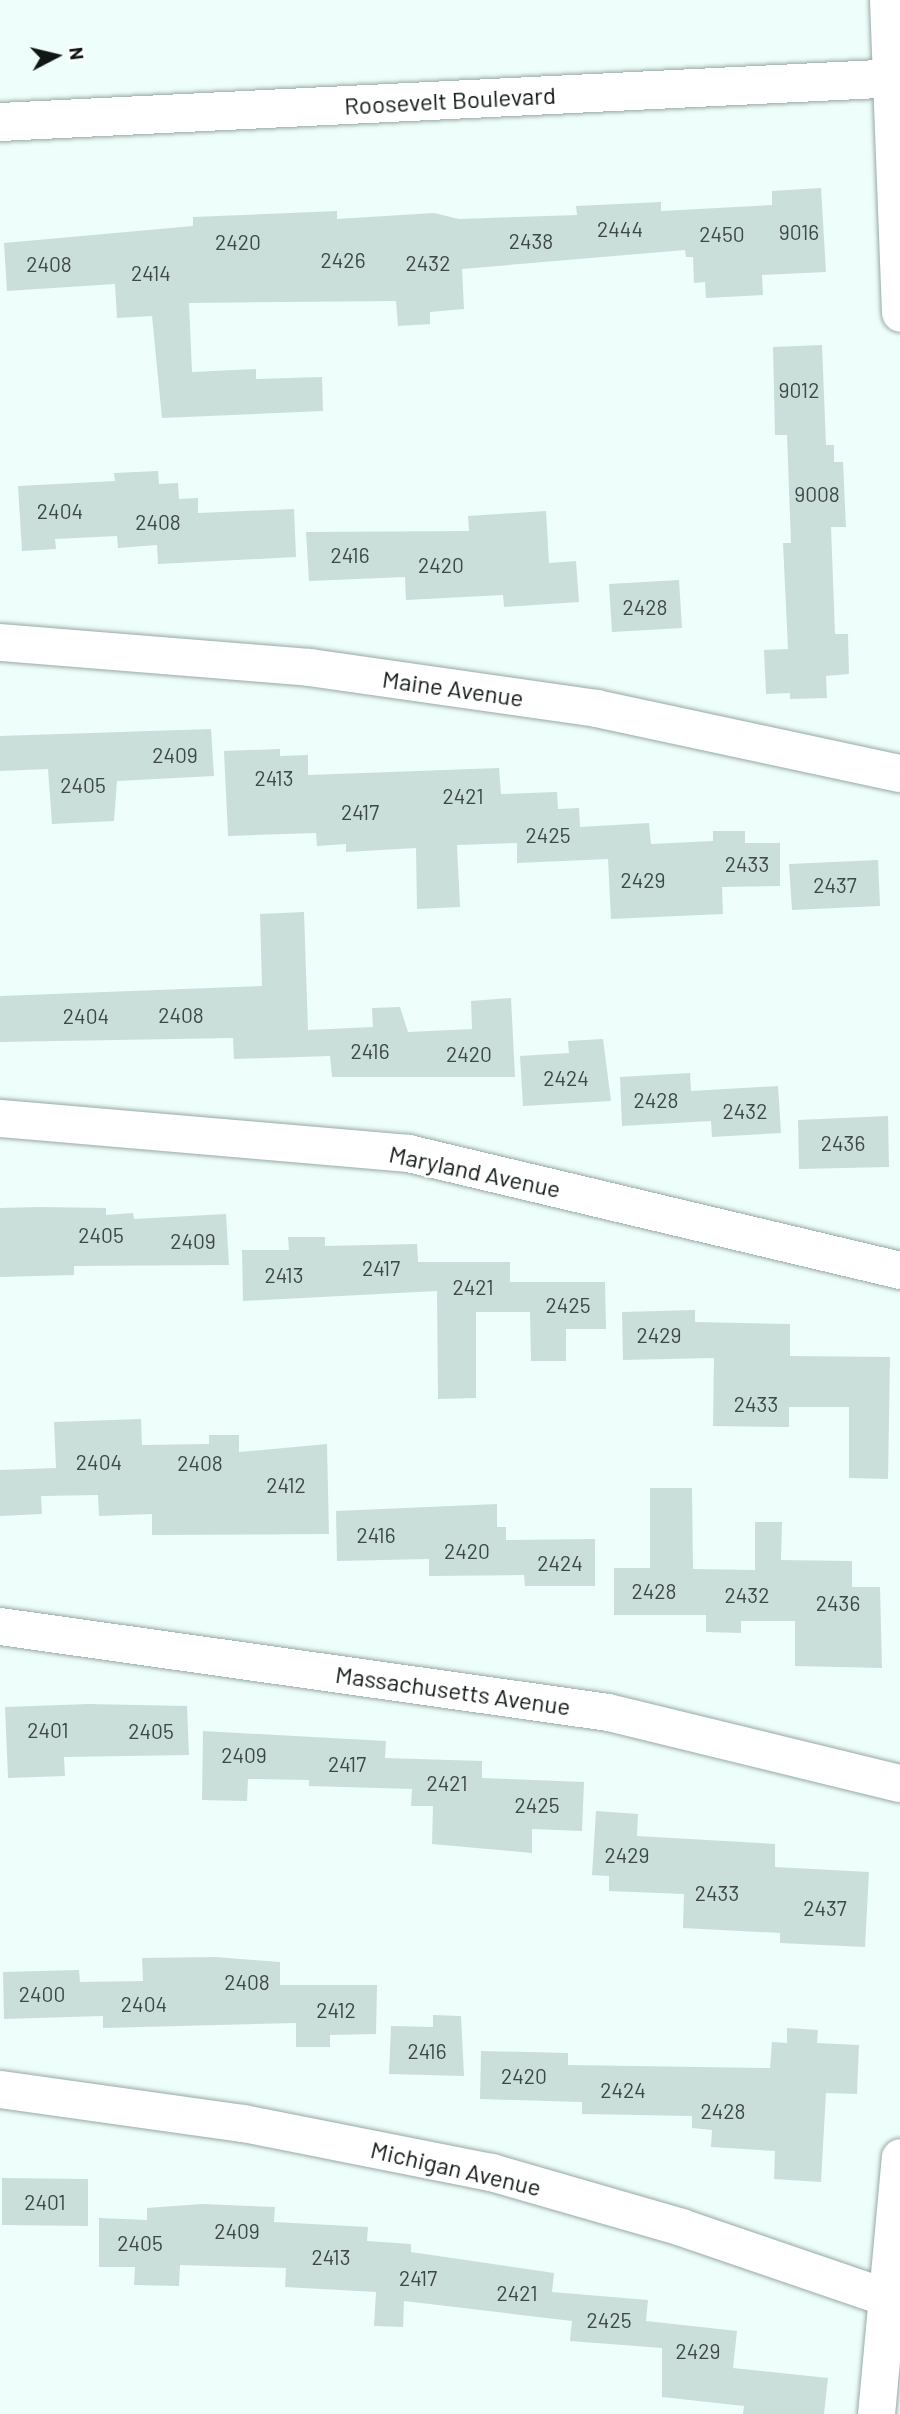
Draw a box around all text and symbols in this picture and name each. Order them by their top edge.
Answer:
north arrow [21,21,91,91]
text: N [65,46,90,61]
street label: Roosevelt Boulevard [344,80,556,120]
house number: 2444 [597,216,643,242]
house number: 9016 [779,219,819,245]
house number: 2450 [699,221,745,247]
house number: 2438 [509,228,553,254]
house number: 2420 [215,229,261,255]
house number: 2426 [321,247,365,273]
house number: 2432 [406,250,450,276]
house number: 2408 [26,251,72,277]
house number: 2414 [131,260,171,286]
house number: 9012 [779,377,819,403]
house number: 9008 [794,481,840,507]
house number: 2404 [37,498,83,524]
house number: 2408 [135,509,181,535]
house number: 2416 [330,542,370,568]
house number: 2420 [418,552,464,578]
house number: 2428 [622,594,668,620]
street label: Maine Avenue [381,664,525,712]
house number: 2409 [152,742,198,768]
house number: 2413 [254,765,294,791]
house number: 2405 [60,772,106,798]
house number: 2421 [442,783,484,809]
house number: 2417 [341,799,379,825]
house number: 2425 [526,822,570,848]
house number: 2433 [725,851,769,877]
house number: 2429 [620,867,666,893]
house number: 2437 [813,872,857,898]
house number: 2408 [158,1002,204,1028]
house number: 2404 [63,1003,109,1029]
house number: 2416 [350,1038,390,1064]
house number: 2420 [446,1041,492,1067]
house number: 2424 [543,1065,589,1091]
house number: 2428 [633,1087,679,1113]
house number: 2432 [723,1098,767,1124]
house number: 2436 [821,1130,865,1156]
street label: Maryland Avenue [387,1139,563,1203]
house number: 2405 [78,1222,124,1248]
house number: 2409 [170,1228,216,1254]
house number: 2417 [362,1255,400,1281]
house number: 2413 [264,1262,304,1288]
house number: 2421 [452,1274,494,1300]
house number: 2425 [546,1292,590,1318]
house number: 2429 [636,1322,682,1348]
house number: 2433 [734,1391,778,1417]
house number: 2404 [76,1449,122,1475]
house number: 2408 [177,1450,223,1476]
house number: 2412 [266,1472,306,1498]
house number: 2416 [356,1522,396,1548]
house number: 2420 [444,1538,490,1564]
house number: 2424 [537,1550,583,1576]
house number: 2428 [631,1578,677,1604]
house number: 2432 [725,1582,769,1608]
house number: 2436 [816,1590,860,1616]
street label: Massachusetts Avenue [334,1659,572,1721]
house number: 2401 [27,1717,69,1743]
house number: 2405 [128,1718,174,1744]
house number: 2409 [221,1742,267,1768]
house number: 2417 [328,1751,366,1777]
house number: 2421 [426,1770,468,1796]
house number: 2425 [515,1792,559,1818]
house number: 2429 [604,1842,650,1868]
house number: 2433 [695,1880,739,1906]
house number: 2437 [803,1895,847,1921]
house number: 2408 [224,1969,270,1995]
house number: 2400 [19,1981,65,2007]
house number: 2404 [121,1991,167,2017]
house number: 2412 [316,1997,356,2023]
house number: 2416 [407,2038,447,2064]
house number: 2420 [501,2063,547,2089]
house number: 2424 [600,2077,646,2103]
house number: 2428 [700,2098,746,2124]
street label: Michigan Avenue [368,2134,544,2202]
house number: 2401 [24,2189,66,2215]
house number: 2409 [214,2218,260,2244]
house number: 2405 [117,2230,163,2256]
house number: 2413 [311,2244,351,2270]
house number: 2417 [399,2265,437,2291]
house number: 2421 [496,2280,538,2306]
house number: 2425 [587,2307,631,2333]
house number: 2429 [675,2338,721,2364]

